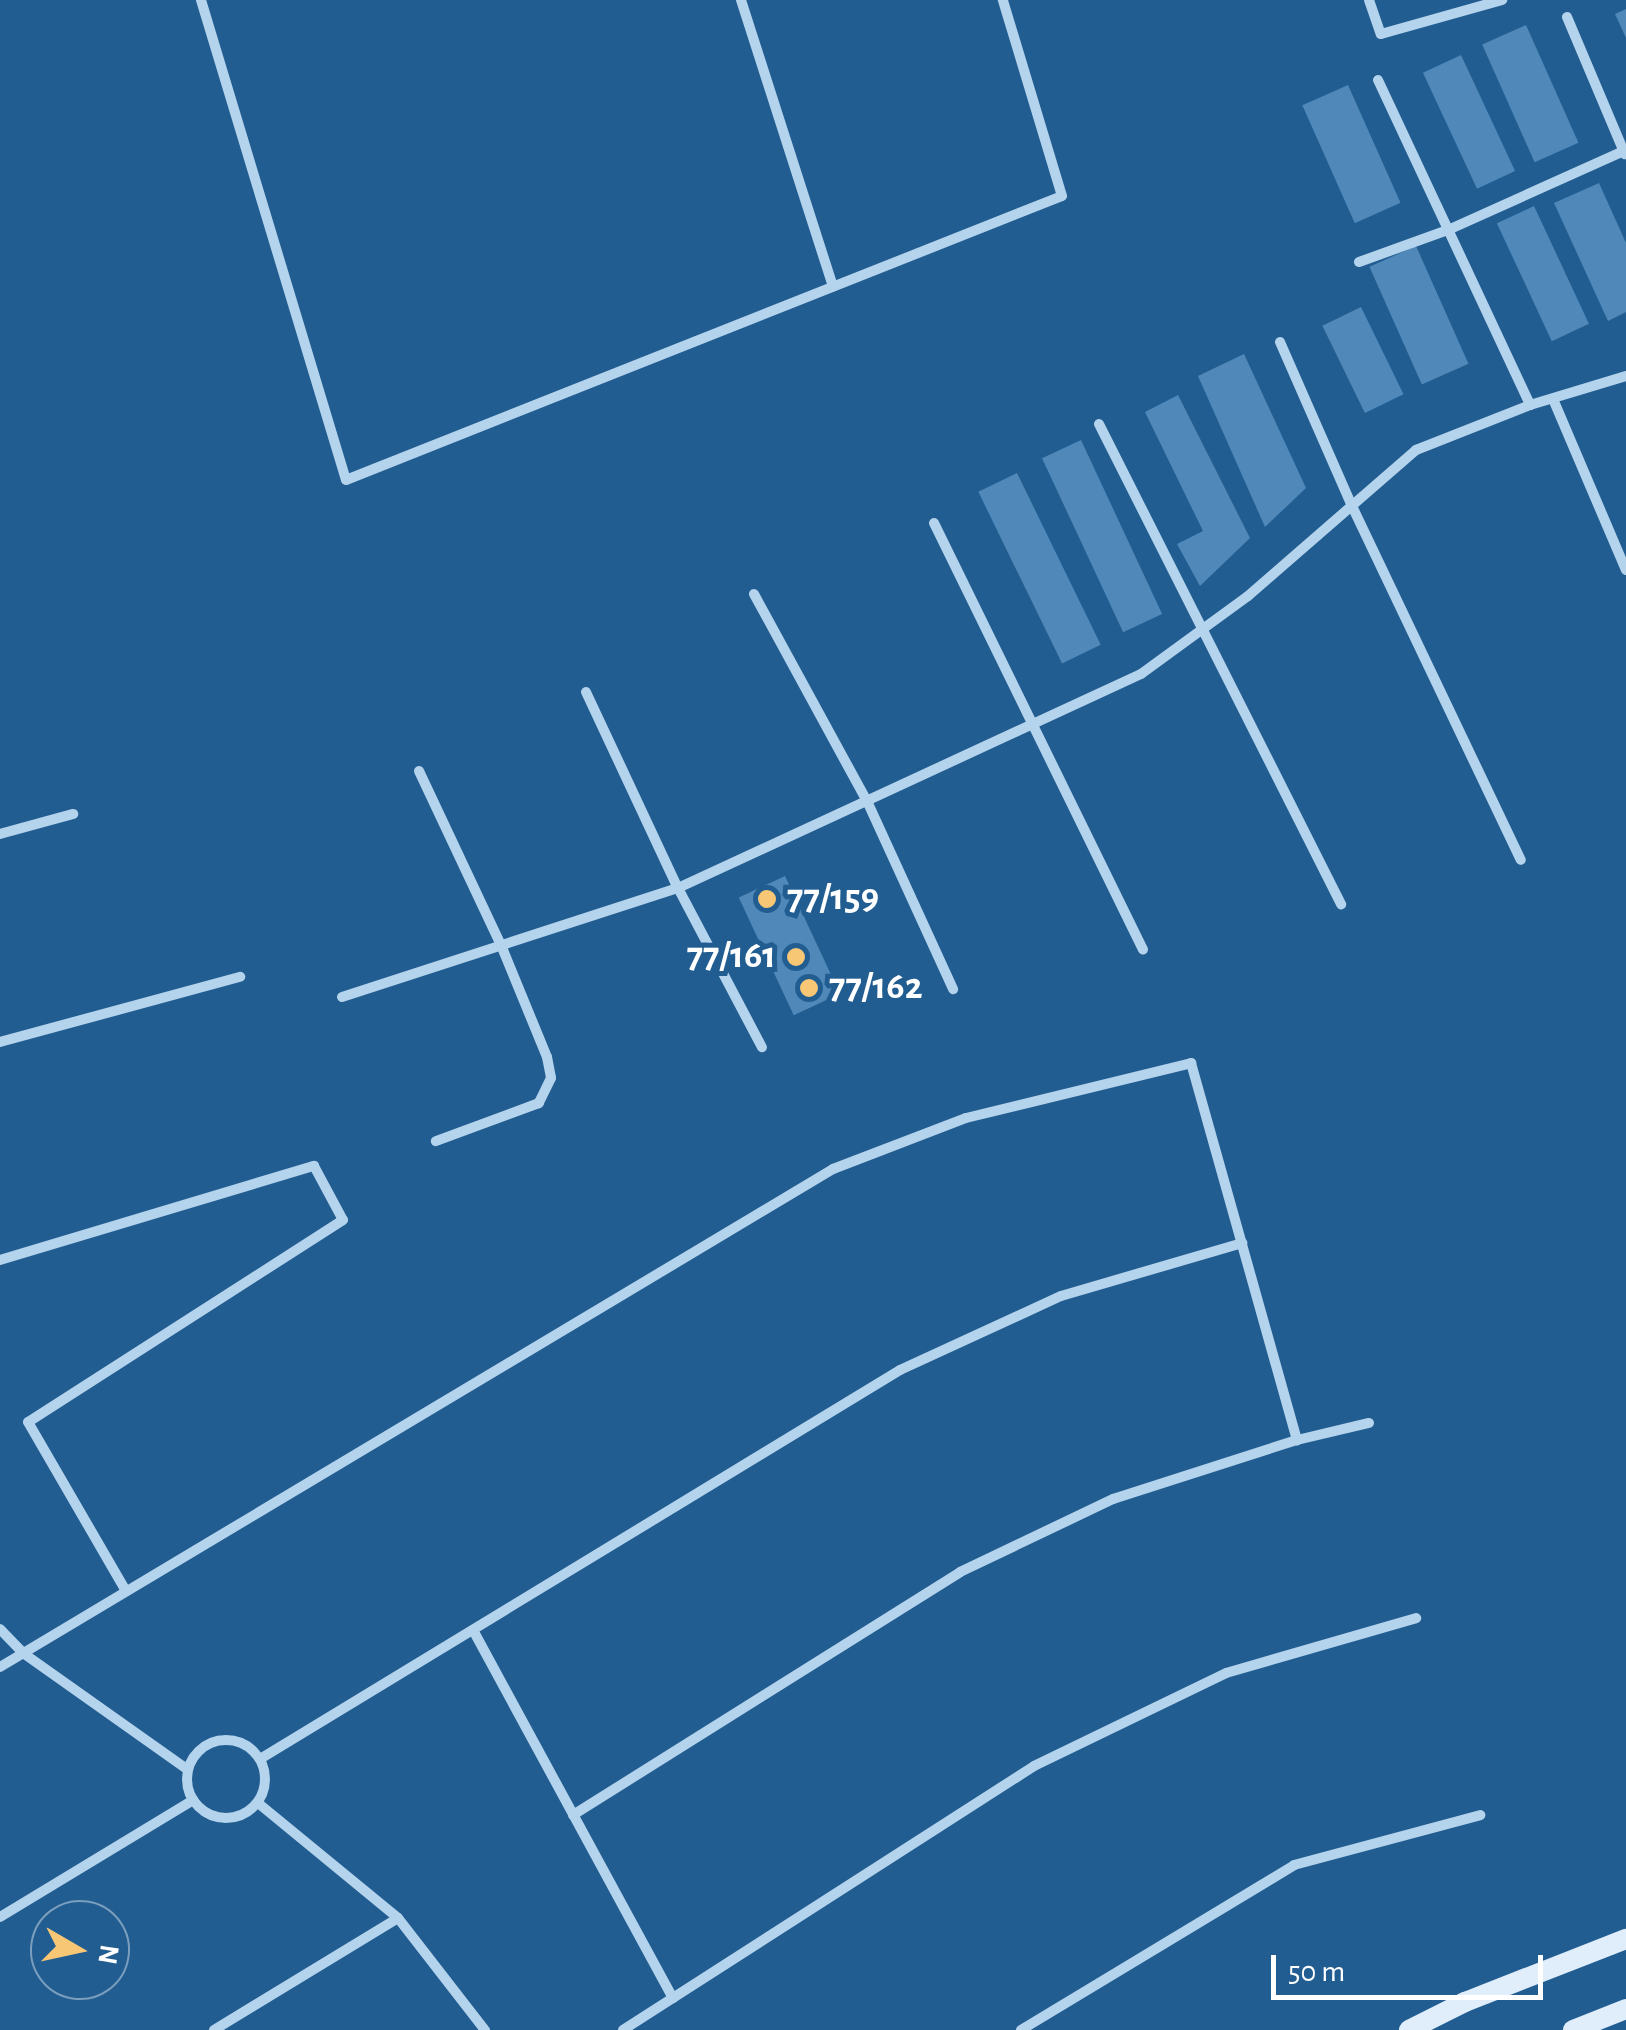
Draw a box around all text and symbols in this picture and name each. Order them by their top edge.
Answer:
place label: 77/159 [787,876,879,922]
marker: 77/159 [756,888,778,910]
place label: 77/161 [687,934,776,980]
marker: 77/161 [785,946,807,968]
place label: 77/162 [829,965,923,1011]
marker: 77/162 [798,977,820,999]
north arrow [30,1900,130,2000]
scale bar [1276,1935,1548,1997]
text: N [92,1943,123,1966]
text: 50 m [1288,1957,1345,1987]

